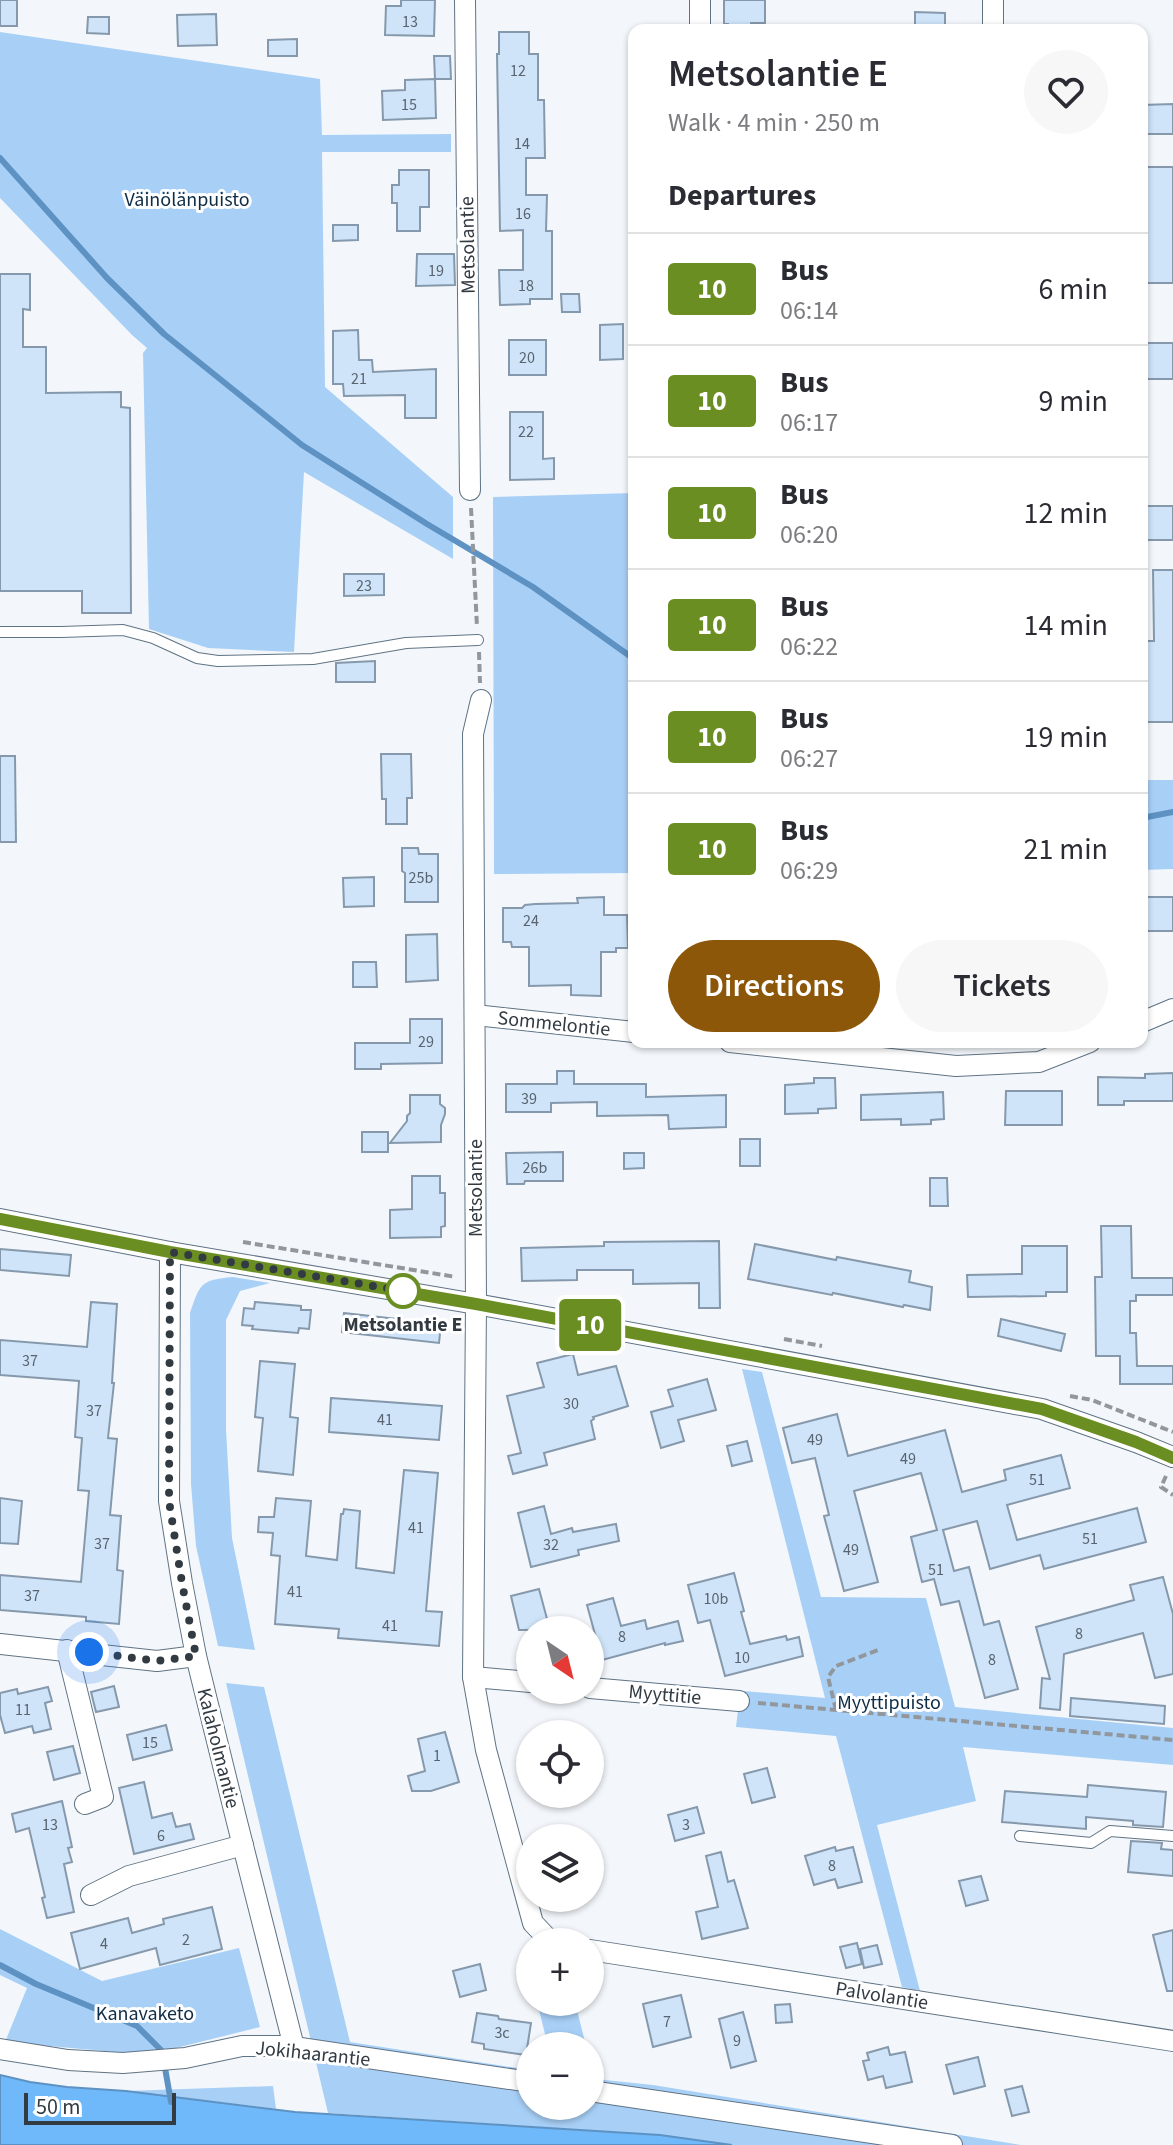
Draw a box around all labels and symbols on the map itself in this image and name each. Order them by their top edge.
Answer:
house number: 13 [402,11,418,33]
house number: 12 [510,60,526,82]
house number: 15 [401,94,417,116]
house number: 14 [514,133,530,155]
park label: Väinölänpuisto [125,186,249,214]
street label: Metsolantie [453,196,483,294]
house number: 16 [515,203,531,225]
house number: 19 [428,260,444,282]
house number: 18 [518,275,534,297]
house number: 20 [519,347,535,369]
house number: 21 [351,368,367,390]
house number: 22 [518,421,534,443]
house number: 23 [356,575,372,597]
house number: 25b [409,867,434,889]
house number: 24 [523,910,539,932]
street label: Sommelontie [496,1004,612,1044]
house number: 29 [418,1031,434,1053]
house number: 39 [521,1088,537,1110]
street label: Metsolantie [462,1139,490,1237]
house number: 26b [523,1157,548,1179]
marker: Metsolantie E [386,1274,420,1308]
line badge: 10 [554,1299,626,1351]
place label: Metsolantie E [343,1311,463,1339]
house number: 37 [22,1350,38,1372]
house number: 30 [563,1393,579,1415]
house number: 37 [86,1400,102,1422]
house number: 41 [377,1409,393,1431]
house number: 49 [807,1429,823,1451]
house number: 49 [900,1448,916,1470]
house number: 51 [1029,1469,1045,1491]
house number: 41 [408,1517,424,1539]
house number: 51 [1082,1528,1098,1550]
house number: 37 [94,1533,110,1555]
house number: 32 [543,1534,559,1556]
house number: 49 [843,1539,859,1561]
house number: 51 [928,1559,944,1581]
house number: 41 [287,1581,303,1603]
house number: 37 [24,1585,40,1607]
house number: 10b [704,1588,729,1610]
house number: 41 [382,1615,398,1637]
north arrow [516,1616,604,1704]
house number: 8 [1075,1623,1083,1645]
house number: 8 [618,1626,626,1648]
your location [69,1632,109,1672]
house number: 10 [734,1647,750,1669]
house number: 8 [988,1649,996,1671]
street label: Myyttitie [627,1678,702,1712]
street label: Kalaholmantie [190,1685,246,1811]
park label: Myyttipuisto [837,1689,941,1717]
house number: 11 [15,1699,31,1721]
house number: 15 [142,1732,158,1754]
house number: 1 [433,1745,441,1767]
house number: 13 [42,1814,58,1836]
house number: 3 [682,1814,690,1836]
house number: 6 [157,1825,165,1847]
house number: 8 [828,1855,836,1877]
house number: 2 [182,1929,190,1951]
house number: 4 [100,1933,108,1955]
street label: Palvolantie [833,1975,930,2017]
park label: Kanavaketo [96,2000,194,2028]
house number: 7 [663,2011,671,2033]
house number: 3c [494,2022,510,2044]
house number: 9 [733,2030,741,2052]
street label: Jokihaarantie [254,2034,372,2074]
scale bar [24,2089,176,2125]

